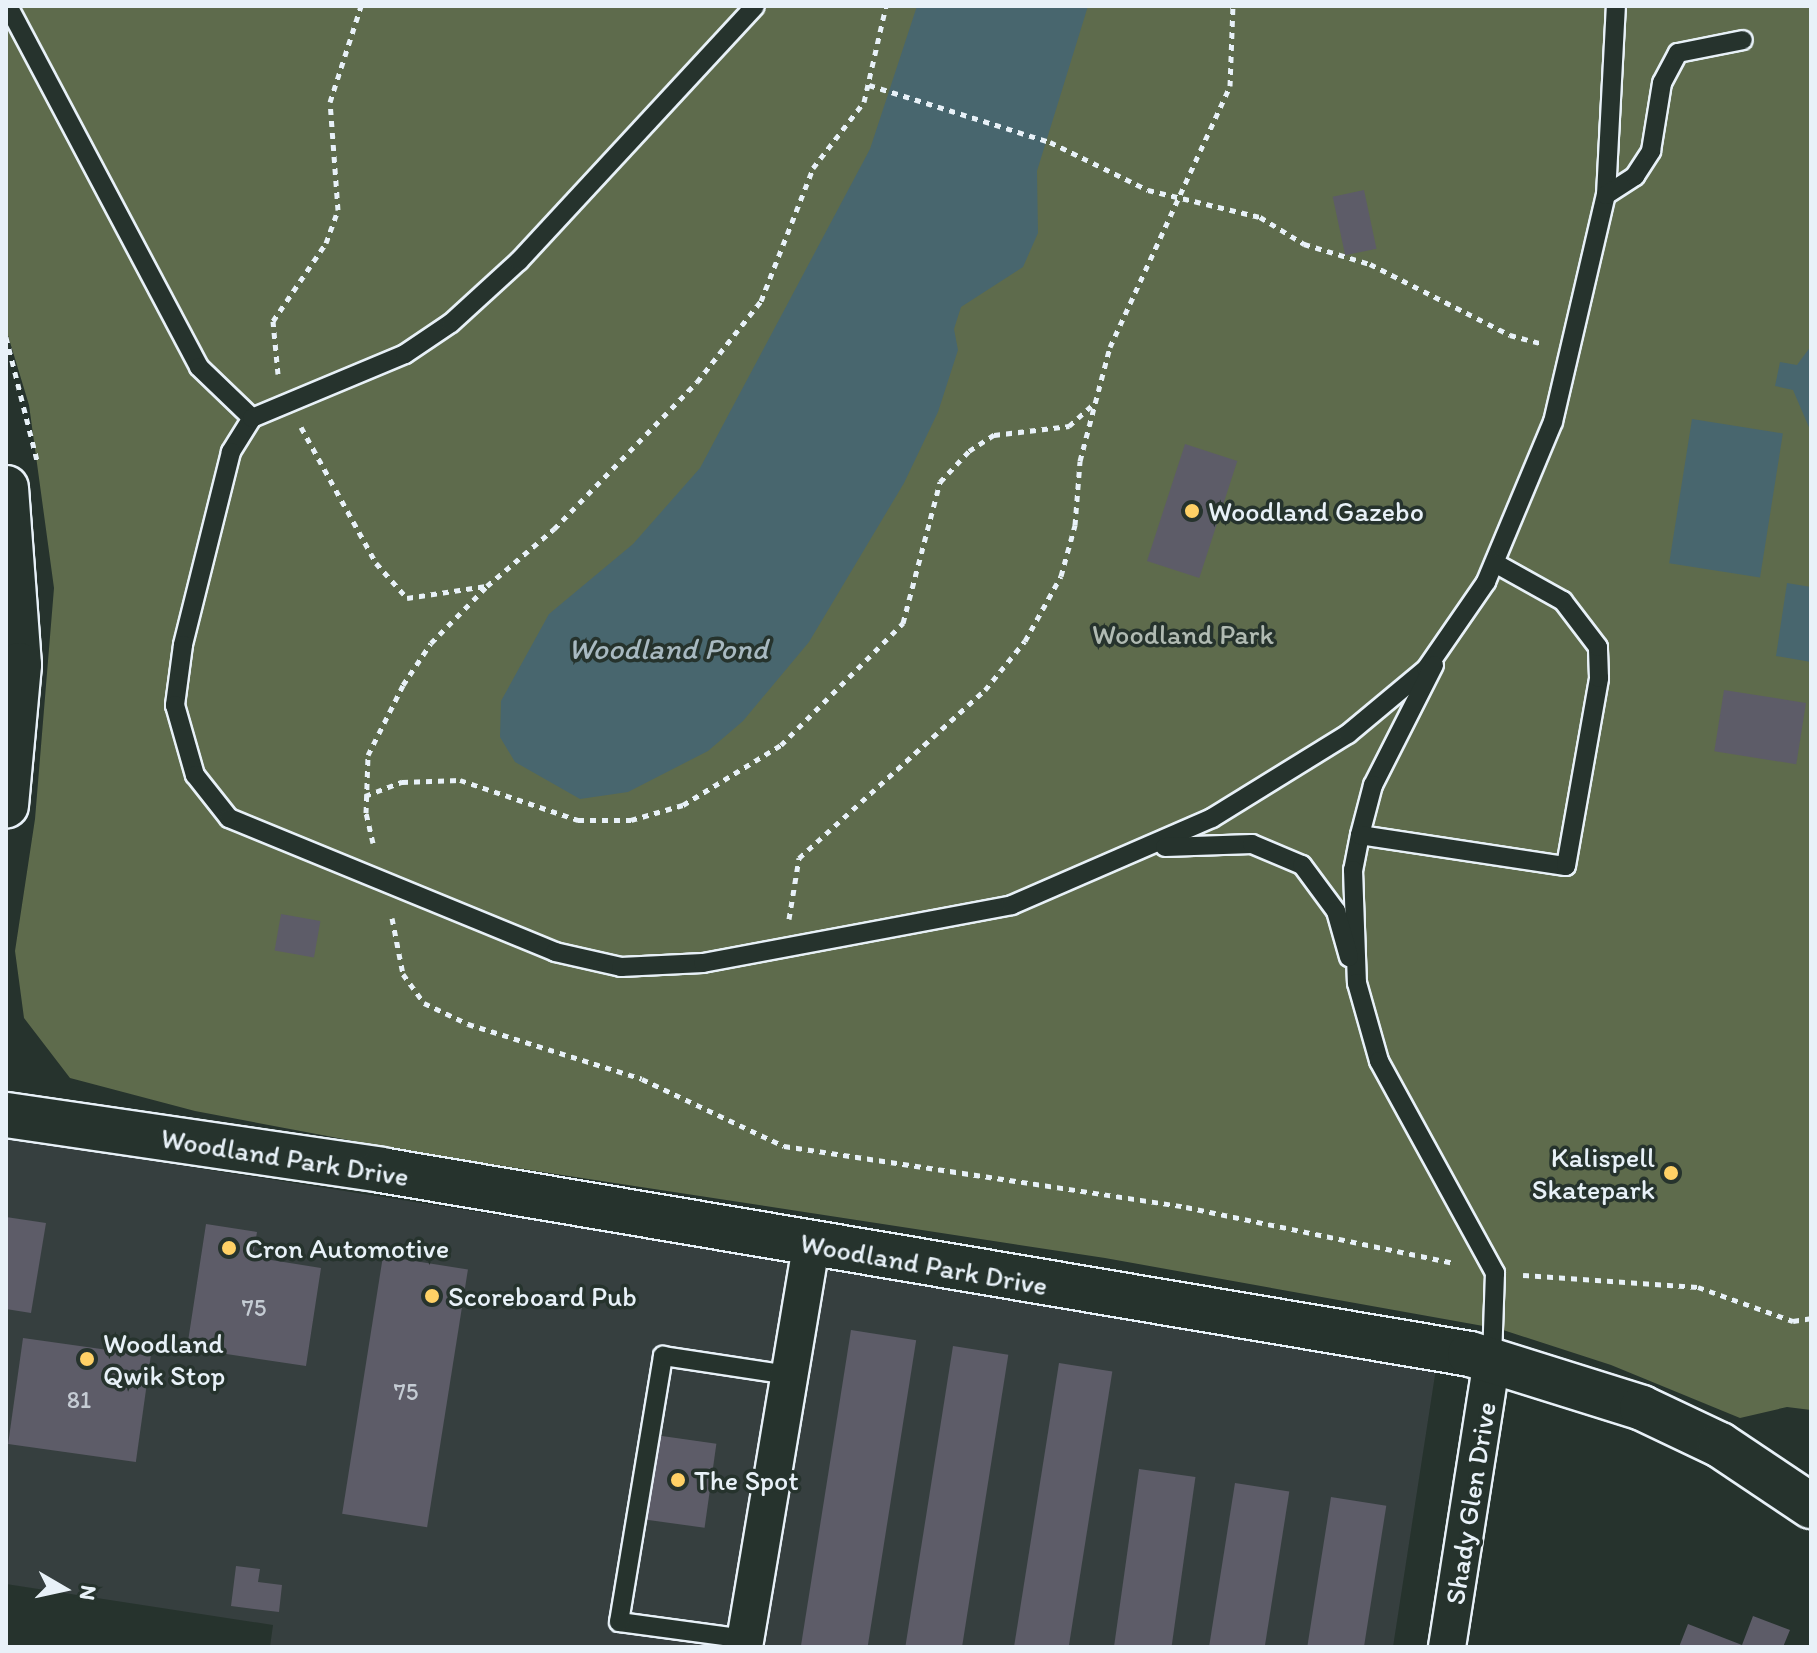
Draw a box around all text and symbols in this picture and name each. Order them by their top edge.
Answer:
place label: Woodland Gazebo [1208,494,1424,528]
marker: Woodland Gazebo [1183,502,1201,520]
park label: Woodland Park [1092,617,1274,651]
water label: Woodland Pond [568,631,768,667]
street label: Woodland Park Drive [158,1121,412,1193]
place label: Kalispell Skatepark [1532,1140,1655,1206]
marker: Kalispell Skatepark [1662,1164,1680,1182]
street label: Woodland Park Drive [797,1226,1051,1302]
place label: Cron Automotive [245,1231,448,1265]
marker: Cron Automotive [220,1239,238,1257]
place label: Scoreboard Pub [448,1279,637,1313]
marker: Scoreboard Pub [423,1287,441,1305]
house number: 75 [242,1294,266,1322]
place label: Woodland Qwik Stop [103,1326,225,1392]
marker: Woodland Qwik Stop [78,1350,96,1368]
house number: 75 [394,1378,418,1406]
house number: 81 [67,1386,91,1414]
street label: Shady Glen Drive [1437,1399,1503,1607]
place label: The Spot [694,1463,800,1497]
marker: The Spot [669,1471,687,1489]
north arrow [24,1549,104,1629]
text: N [74,1583,103,1602]

